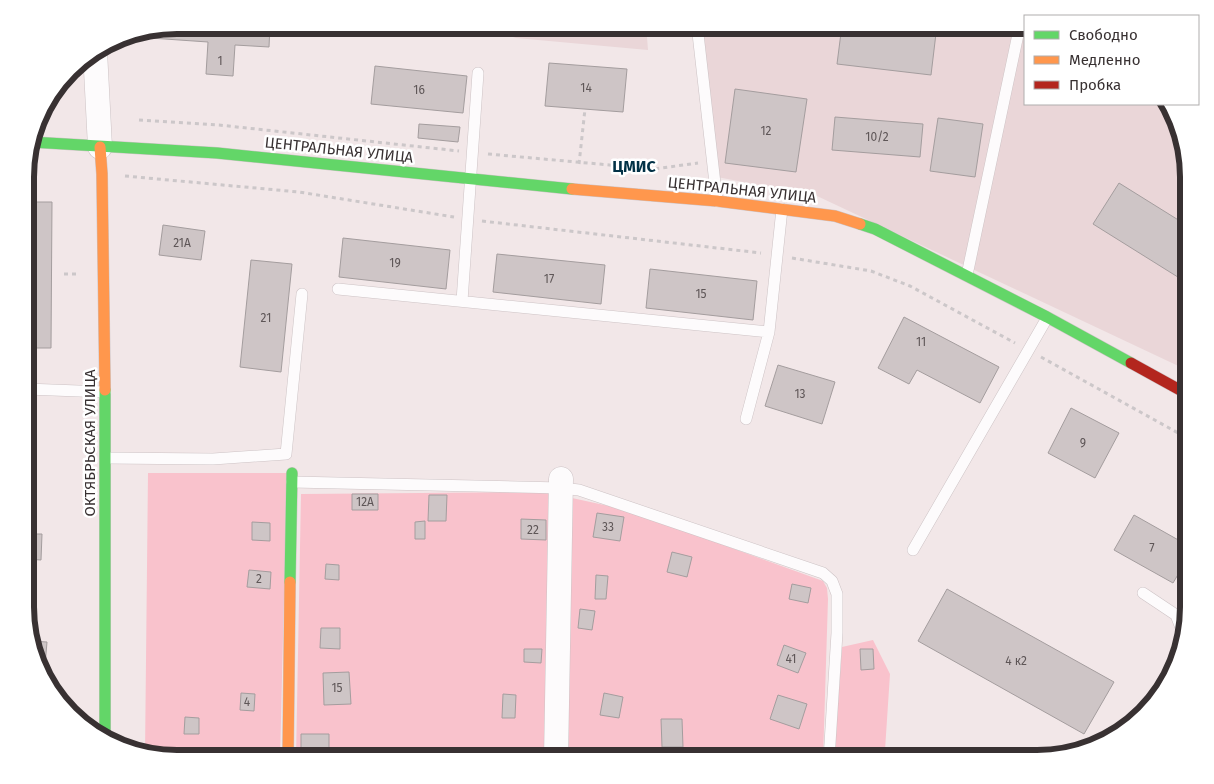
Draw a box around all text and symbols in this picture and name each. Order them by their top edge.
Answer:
legend [1024,15,1199,105]
text: Свободно [1069,26,1138,44]
text: Медленно [1069,51,1141,69]
house number: 1 [217,54,223,68]
text: Пробка [1069,76,1121,94]
house number: 14 [580,81,592,95]
house number: 16 [413,83,425,97]
house number: 12 [760,124,772,138]
house number: 10/2 [865,130,889,144]
street label: ЦЕНТРАЛЬНАЯ УЛИЦА [264,133,415,167]
district label: ЦМИС [612,157,656,176]
street label: ЦЕНТРАЛЬНАЯ УЛИЦА [667,173,818,207]
house number: 21А [173,236,191,250]
house number: 19 [389,256,401,270]
house number: 17 [544,272,554,286]
house number: 15 [695,287,707,301]
house number: 21 [261,311,271,325]
house number: 11 [916,335,926,349]
street label: ОКТЯБРЬСКАЯ УЛИЦА [81,369,99,517]
house number: 13 [794,387,806,401]
house number: 9 [1080,436,1086,450]
house number: 12А [356,495,374,509]
house number: 33 [602,520,614,534]
house number: 22 [527,523,539,537]
house number: 7 [1149,541,1155,555]
house number: 2 [256,572,262,586]
house number: 41 [786,652,796,666]
house number: 4 к2 [1005,654,1027,668]
house number: 15 [331,681,343,695]
house number: 4 [244,695,251,709]

